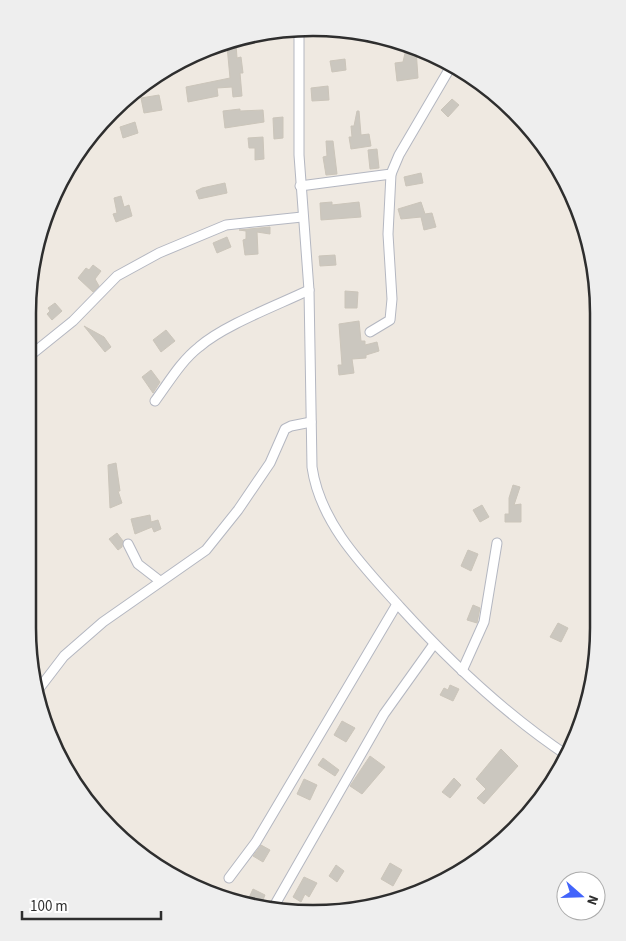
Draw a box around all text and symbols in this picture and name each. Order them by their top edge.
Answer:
north arrow [556,871,606,921]
scale bar [22,888,161,920]
text: N [581,892,603,908]
text: 100 m [30,896,68,917]

